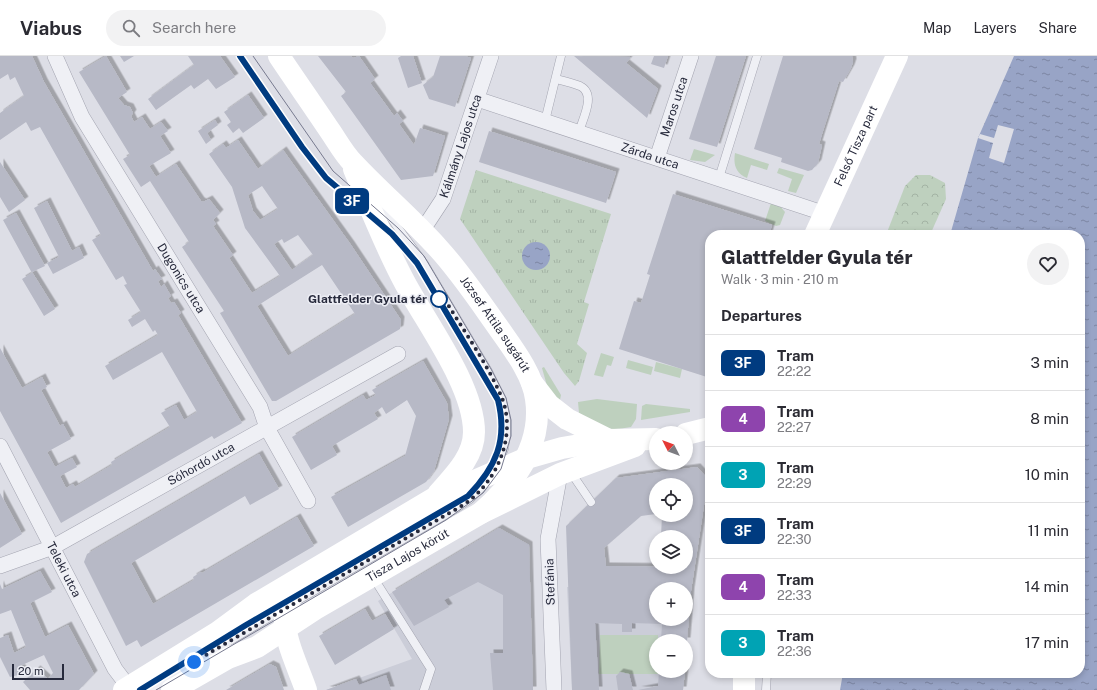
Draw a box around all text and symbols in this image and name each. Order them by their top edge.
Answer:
search box [106,10,386,46]
text: Viabus [20,17,82,39]
icon: search [120,17,142,39]
text: Search here [152,19,236,36]
text: Map [923,20,951,36]
text: Layers [973,20,1017,36]
text: Share [1039,20,1077,36]
street label: Maros utca [658,75,691,138]
street label: Kálmány Lajos utca [437,93,485,200]
street label: Felső Tisza part [831,103,881,189]
street label: Zárda utca [619,140,681,172]
line badge: 3F [334,188,370,214]
text: 3F [343,193,361,209]
street label: Dugonics utca [154,241,208,316]
button: heart [1027,243,1069,285]
text: Glattfelder Gyula tér [721,246,912,268]
text: Walk · 3 min · 210 m [721,272,838,287]
street label: József Attila sugárút [457,274,533,375]
marker: Glattfelder Gyula tér [430,290,448,308]
place label: Glattfelder Gyula tér [308,292,427,306]
text: Departures [721,307,802,324]
text: Tram [777,347,814,364]
text: 3 min [1030,354,1069,371]
text: 3F [734,355,752,371]
text: 22:22 [777,364,811,379]
text: Tram [777,403,814,420]
text: 8 min [1030,410,1069,427]
text: 4 [738,411,748,427]
text: 22:27 [777,420,811,435]
north arrow [649,426,693,470]
map controls [649,426,693,678]
street label: Sóhordó utca [165,440,237,488]
text: Tram [777,459,814,476]
text: 10 min [1025,466,1069,483]
text: 3 [738,467,748,483]
text: 22:29 [777,476,812,491]
button: locate [649,478,693,522]
text: Tram [777,515,814,532]
text: 11 min [1028,522,1069,539]
text: 3F [734,523,752,539]
street label: Tisza Lajos körút [364,526,452,585]
button: layers [649,530,693,574]
text: 22:30 [777,532,812,547]
street label: Teleki utca [44,539,84,600]
street label: Stefánia [542,558,558,606]
text: Tram [777,571,814,588]
text: 14 min [1024,578,1069,595]
text: 4 [738,579,748,595]
button: + [649,582,693,626]
text: 22:33 [777,588,812,603]
text: Tram [777,627,814,644]
button: − [649,634,693,678]
text: 17 min [1025,634,1069,651]
text: 3 [738,635,748,651]
text: 22:36 [777,644,812,659]
your location [184,652,204,672]
scale bar [12,662,64,681]
text: 20 m [18,665,43,677]

